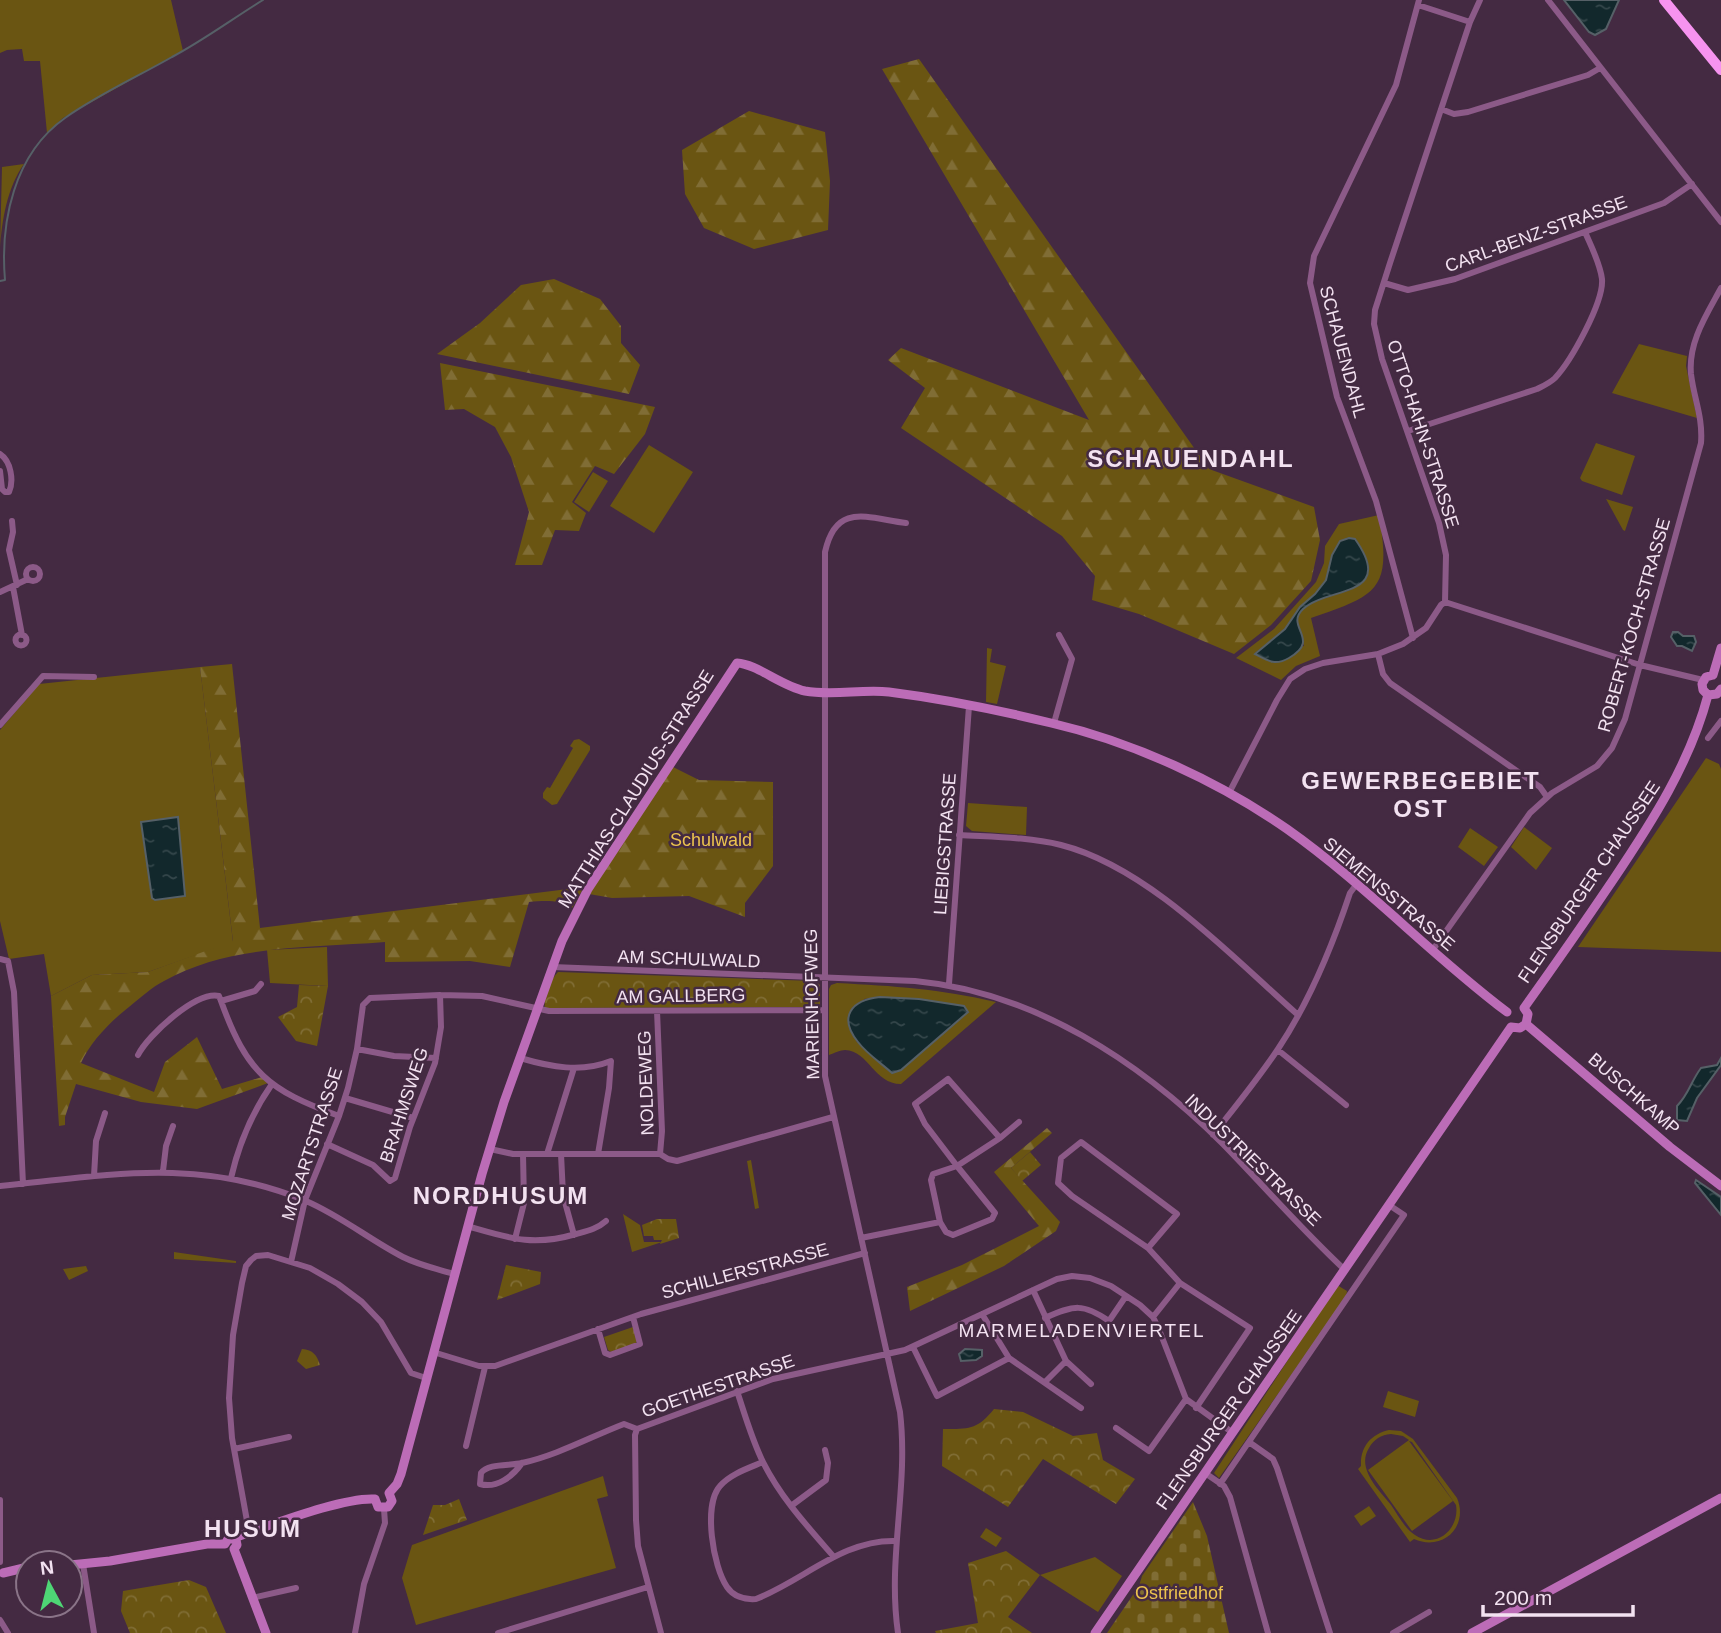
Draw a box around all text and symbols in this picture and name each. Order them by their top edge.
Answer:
street label: CARL-BENZ-STRASSE [1442,192,1630,276]
street label: SCHAUENDAHL [1316,284,1370,420]
street label: OTTO-HAHN-STRASSE [1383,337,1463,531]
district label: SCHAUENDAHL [1087,445,1295,472]
street label: ROBERT-KOCH-STRASSE [1594,516,1674,734]
street label: MATTHIAS-CLAUDIUS-STRASSE [554,666,718,912]
district label: GEWERBEGEBIET OST [1301,767,1541,822]
street label: LIEBIGSTRASSE [930,772,960,916]
street label: FLENSBURGER CHAUSSEE [1514,777,1664,987]
park label: Schulwald [670,830,752,850]
street label: SIEMENSSTRASSE [1319,833,1459,955]
street label: MARIENHOFWEG [801,928,823,1080]
street label: AM SCHULWALD [617,947,761,971]
street label: AM GALLBERG [616,985,746,1007]
street label: NOLDEWEG [634,1030,658,1136]
street label: BRAHMSWEG [376,1045,432,1165]
street label: BUSCHKAMP [1584,1049,1684,1139]
street label: MOZARTSTRASSE [278,1065,346,1223]
street label: INDUSTRIESTRASSE [1181,1090,1325,1230]
district label: NORDHUSUM [413,1182,589,1209]
street label: SCHILLERSTRASSE [659,1239,831,1303]
street label: FLENSBURGER CHAUSSEE [1152,1306,1306,1514]
district label: MARMELADENVIERTEL [959,1320,1205,1341]
street label: GOETHESTRASSE [639,1350,797,1422]
district label: HUSUM [204,1515,302,1542]
north arrow [14,1549,84,1619]
text: N [39,1556,55,1579]
scale bar [1483,1574,1634,1618]
park label: Ostfriedhof [1135,1583,1224,1603]
text: 200 m [1494,1586,1552,1609]

